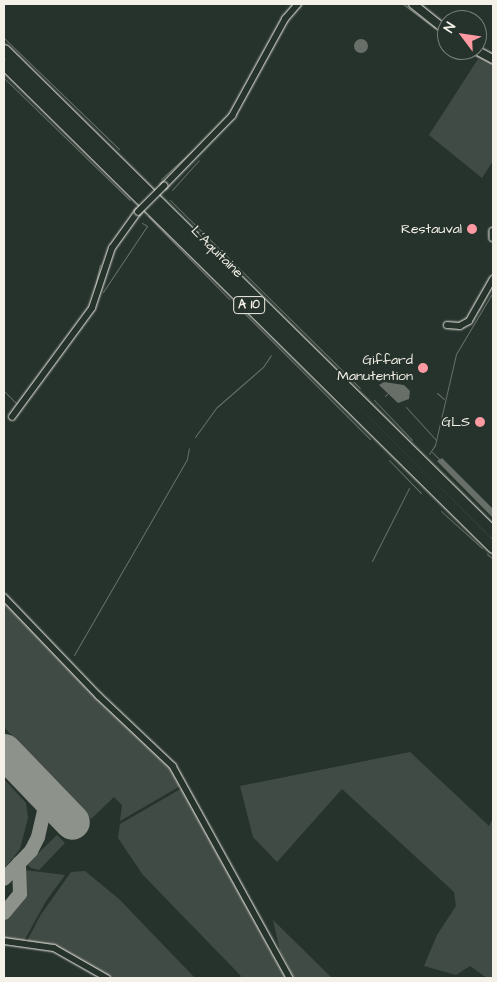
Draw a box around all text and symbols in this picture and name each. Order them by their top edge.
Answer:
north arrow [437,10,487,60]
text: N [439,19,461,37]
place label: Restauval [401,221,462,237]
street label: L'Aquitaine [187,222,247,282]
marker: Restauval [466,223,478,235]
road number: A 10 [233,296,265,314]
place label: Giffard Manutention [337,352,413,384]
marker: Giffard Manutention [417,362,429,374]
place label: GLS [442,414,470,430]
marker: GLS [474,416,486,428]

